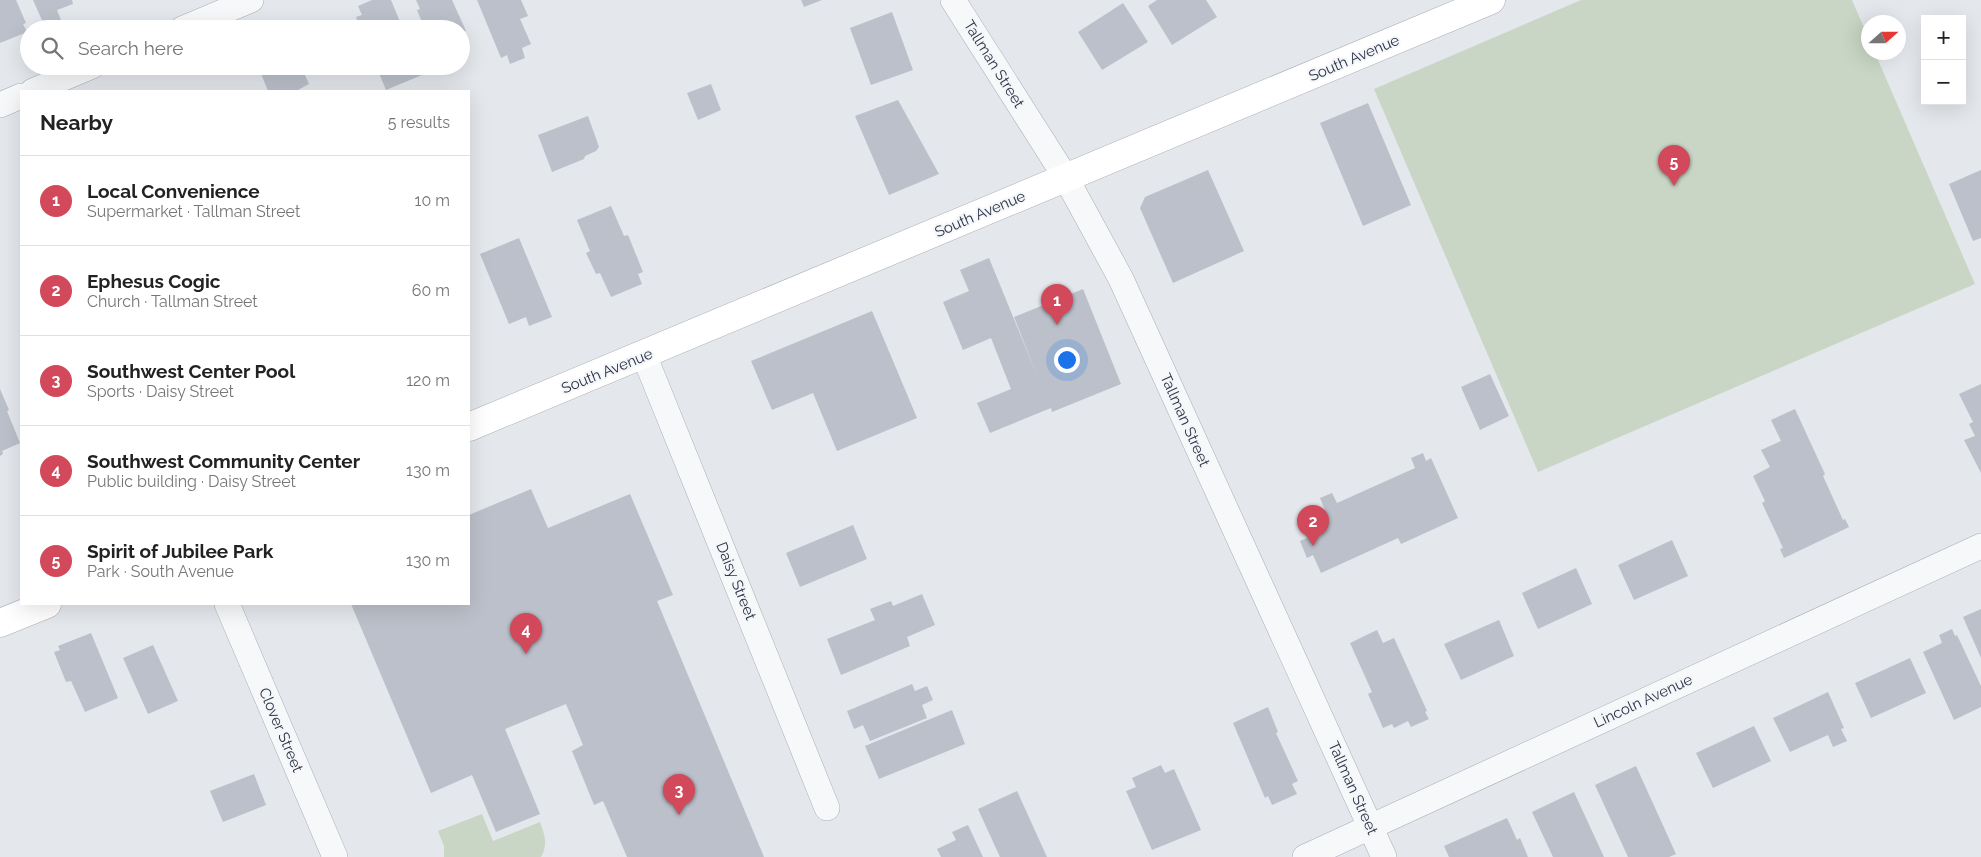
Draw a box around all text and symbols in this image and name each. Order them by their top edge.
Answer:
north arrow [1861,15,1906,60]
map controls [1921,15,1966,105]
button: + [1921,15,1966,60]
street label: Tallman Street [960,17,1028,111]
search box [20,20,470,75]
street label: South Avenue [1306,31,1402,85]
icon: search [38,34,66,62]
text: Search here [78,37,184,59]
button: − [1921,60,1966,105]
text: Nearby [40,110,113,135]
text: 5 results [388,113,450,132]
pin: 5 [1658,145,1690,186]
text: Local Convenience [87,180,260,202]
street label: South Avenue [932,187,1028,241]
text: 1 [52,191,60,210]
text: 10 m [415,191,450,210]
text: Supermarket · Tallman Street [87,202,300,221]
text: Ephesus Cogic [87,270,220,292]
text: 2 [51,281,61,300]
text: 60 m [412,281,450,300]
pin: 1 [1041,284,1073,325]
text: Church · Tallman Street [87,292,258,311]
street label: South Avenue [559,344,655,397]
your location [1054,347,1080,373]
text: Southwest Center Pool [87,360,295,382]
text: 3 [52,371,60,390]
text: 120 m [406,371,450,390]
street label: Tallman Street [1156,371,1214,469]
text: Sports · Daisy Street [87,382,234,401]
text: Southwest Community Center [87,450,360,472]
text: 4 [51,461,61,480]
text: 130 m [406,461,450,480]
text: Public building · Daisy Street [87,472,296,491]
pin: 2 [1297,505,1329,546]
street label: Daisy Street [712,539,760,623]
text: Spirit of Jubilee Park [87,540,273,562]
text: 5 [52,551,60,570]
text: 130 m [406,551,450,570]
text: Park · South Avenue [87,562,234,581]
pin: 4 [510,613,542,654]
street label: Lincoln Avenue [1591,670,1695,732]
street label: Clover Street [255,685,307,775]
street label: Tallman Street [1324,739,1382,837]
pin: 3 [663,774,695,815]

